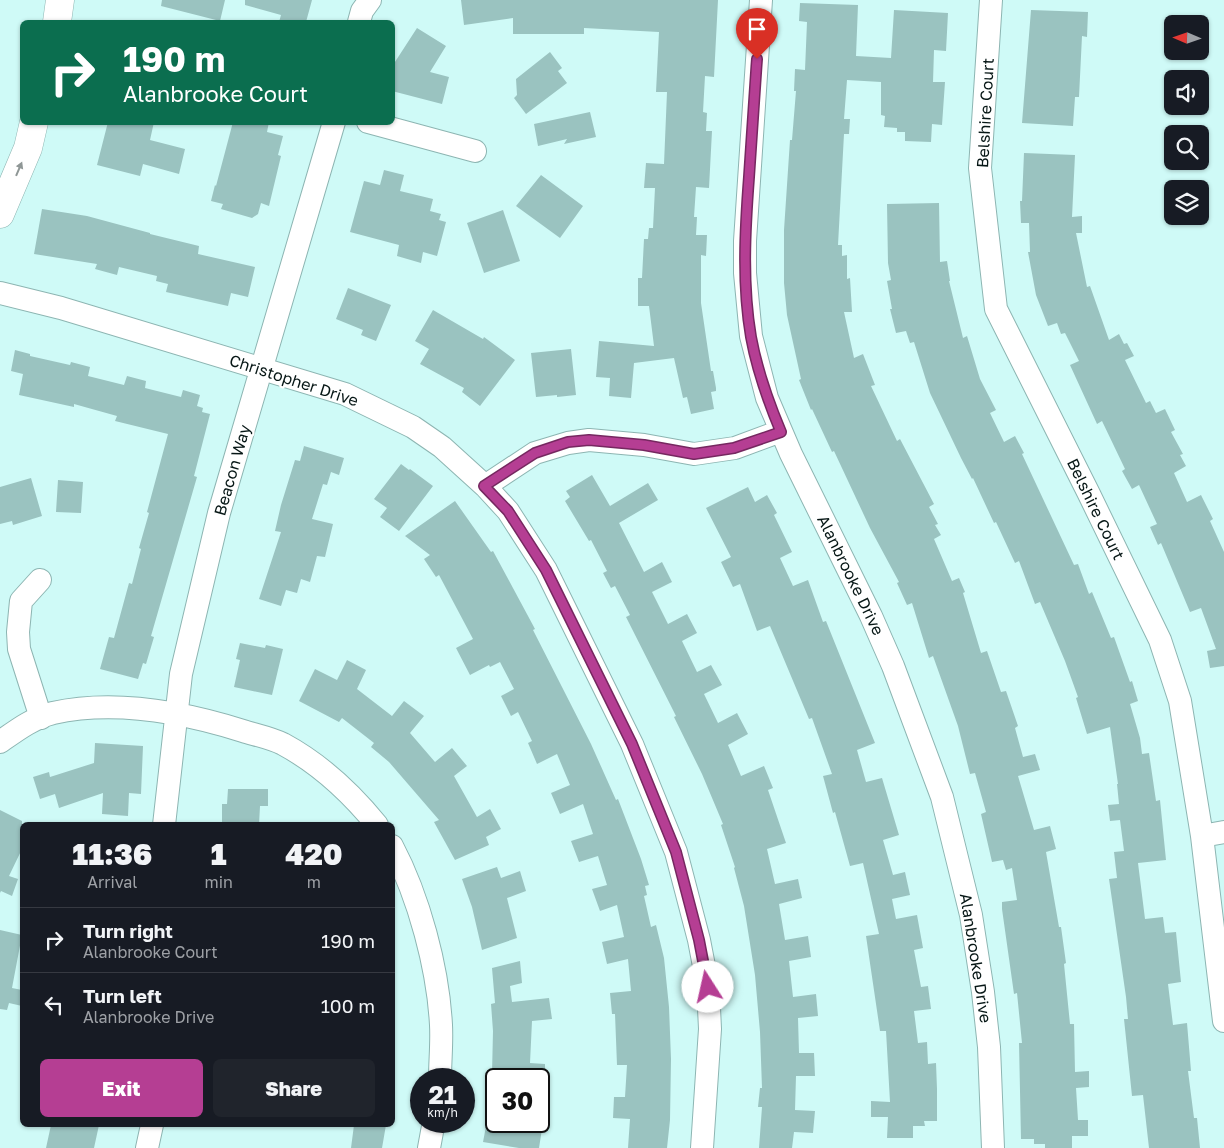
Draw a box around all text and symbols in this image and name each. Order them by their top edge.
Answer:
pin [736,8,778,59]
icon: arrive [743,15,771,43]
north arrow [1164,15,1209,60]
map controls [1164,15,1209,225]
text: 190 m [123,38,225,80]
icon: right [40,40,105,105]
street label: Belshire Court [972,57,998,169]
button: sound [1164,70,1209,115]
text: Alanbrooke Court [123,80,308,107]
button: search [1164,125,1209,170]
one-way arrow [15,162,23,176]
button: layers [1164,180,1209,225]
street label: Christopher Drive [227,350,361,410]
street label: Beacon Way [209,422,255,518]
street label: Belshire Court [1063,455,1129,563]
street label: Alanbrooke Drive [813,512,889,638]
text: 11:36 [72,836,152,872]
text: 1 [211,836,227,872]
text: 420 [285,836,343,872]
text: Arrival [87,872,137,892]
text: min [205,872,233,892]
text: m [307,872,321,892]
street label: Alanbrooke Drive [956,892,996,1024]
text: Turn right [83,919,173,942]
icon: right [40,926,68,954]
text: 190 m [321,929,375,952]
text: Alanbrooke Court [83,942,218,962]
position arrow [681,960,733,1012]
text: Turn left [83,984,162,1007]
icon: left [40,991,68,1019]
text: 100 m [321,994,375,1017]
text: Alanbrooke Drive [83,1007,214,1027]
button: Exit [40,1059,203,1117]
button: Share [213,1059,375,1117]
speed limit sign: 30 [485,1068,550,1133]
text: 21 [428,1079,457,1110]
text: km/h [427,1105,458,1120]

